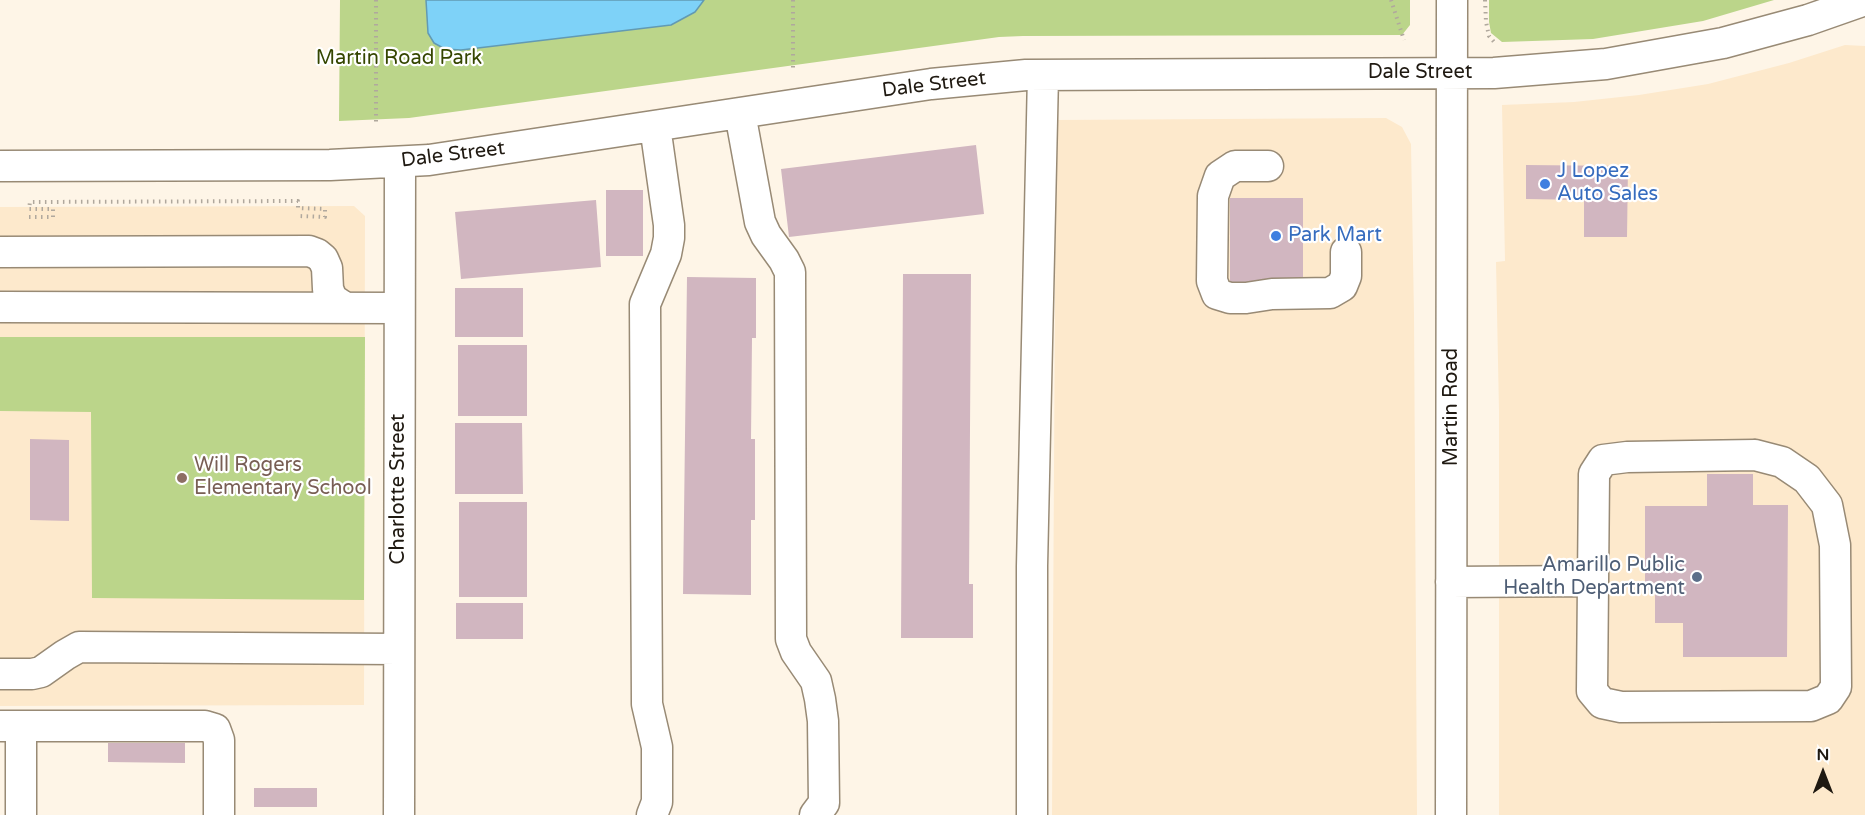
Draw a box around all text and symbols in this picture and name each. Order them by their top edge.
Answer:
park label: Martin Road Park [316,47,482,71]
street label: Dale Street [1368,61,1472,85]
street label: Dale Street [881,67,987,103]
street label: Dale Street [400,137,506,173]
place label: J Lopez Auto Sales [1557,160,1658,207]
marker: J Lopez Auto Sales [1538,177,1552,191]
place label: Park Mart [1288,224,1382,248]
marker: Park Mart [1269,229,1283,243]
street label: Martin Road [1440,348,1464,466]
street label: Charlotte Street [387,414,411,564]
place label: Will Rogers Elementary School [194,454,372,501]
marker: Will Rogers Elementary School [175,471,189,485]
place label: Amarillo Public Health Department [1503,554,1685,601]
marker: Amarillo Public Health Department [1690,570,1704,584]
north arrow [1793,743,1853,803]
text: N [1817,745,1829,765]

